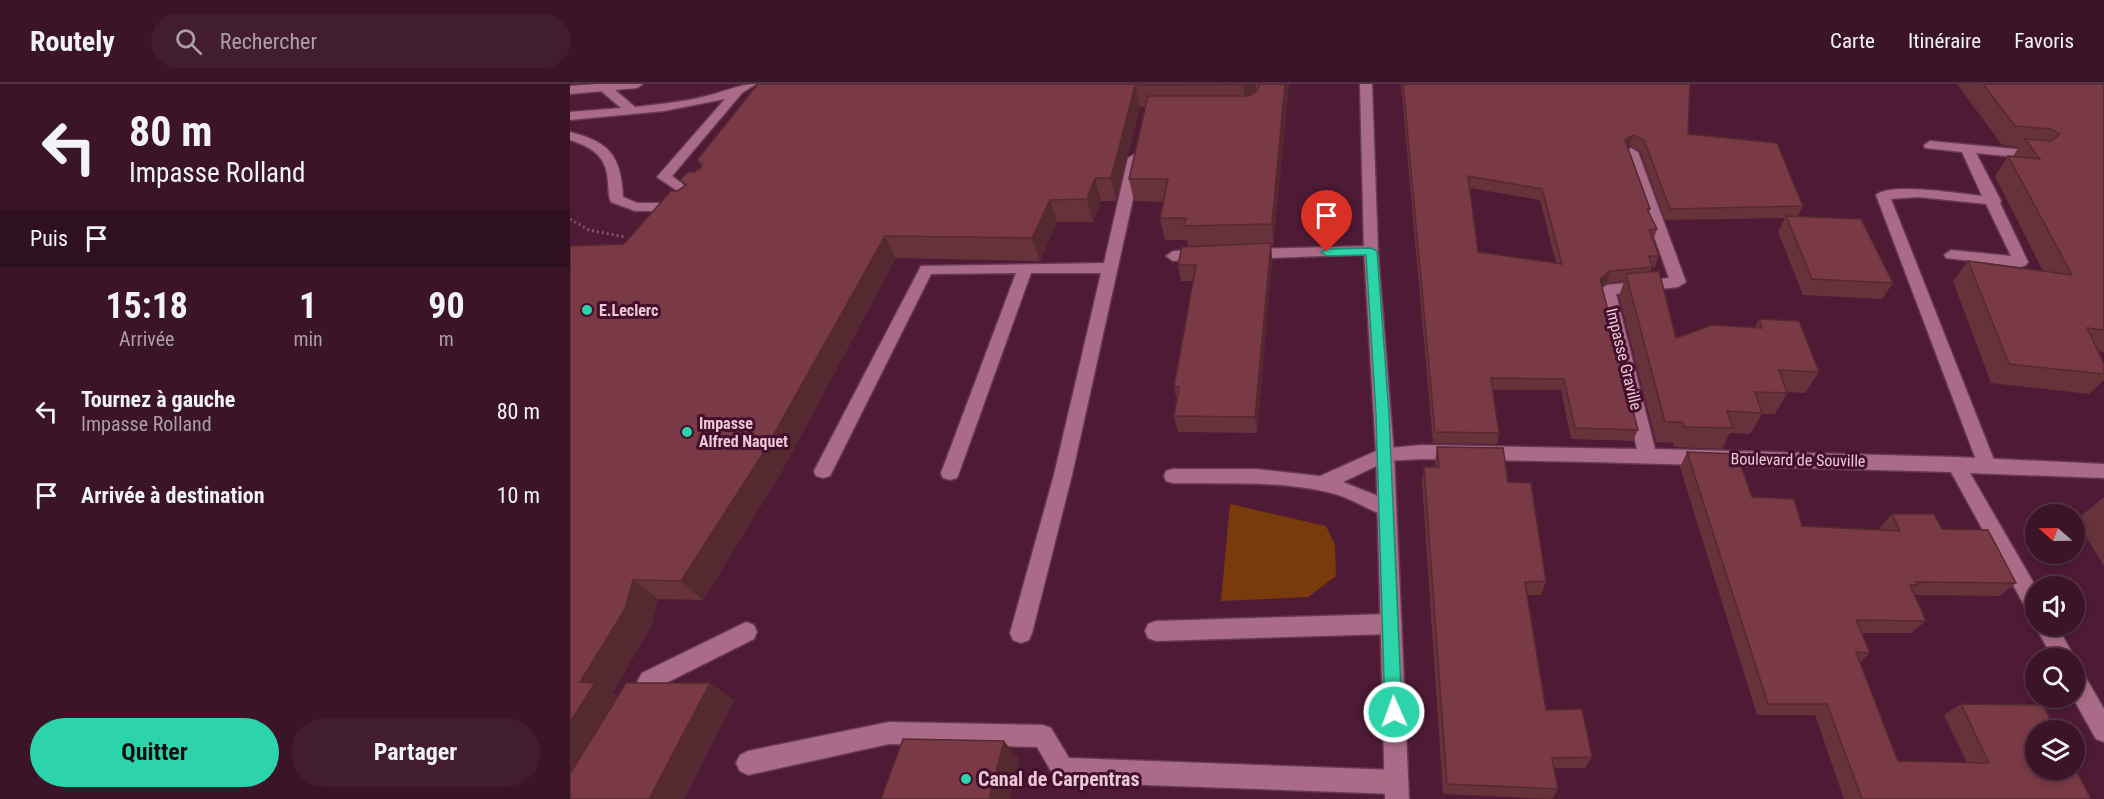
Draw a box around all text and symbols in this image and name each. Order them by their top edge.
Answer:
search box [151,14,571,68]
text: Routely [30,25,115,58]
icon: search [172,25,205,58]
text: Rechercher [220,29,317,54]
text: Carte [1830,29,1875,53]
text: Itinéraire [1908,29,1981,53]
text: Favoris [2014,29,2074,53]
text: 80 m [129,107,212,156]
icon: left [30,108,108,186]
text: Impasse Rolland [129,157,306,189]
pin [1301,190,1352,252]
icon: arrive [1310,199,1343,232]
icon: arrive [80,222,113,255]
text: Puis [30,226,68,251]
text: 15:18 [105,285,188,327]
text: 1 [299,285,317,327]
text: 90 [428,285,465,327]
place label: E.Leclerc [599,301,658,320]
marker: E.Leclerc [580,303,594,317]
street label: Impasse Graville [1602,306,1646,412]
text: Arrivée [119,327,174,351]
text: min [293,327,323,351]
text: m [439,327,454,351]
text: Tournez à gauche [81,387,235,412]
icon: left [30,395,63,428]
text: 80 m [497,399,540,424]
text: Impasse Rolland [81,412,212,436]
place label: Impasse Alfred Naquet [699,414,788,451]
marker: Impasse Alfred Naquet [680,425,694,439]
street label: Boulevard de Souville [1730,449,1866,471]
icon: arrive [30,479,63,512]
text: Arrivée à destination [81,483,265,508]
text: 10 m [497,483,540,508]
north arrow [2025,504,2085,564]
map controls [2025,504,2085,780]
button: sound [2025,576,2085,636]
button: search [2025,648,2085,708]
position arrow [1362,680,1426,744]
button: Quitter [30,718,279,787]
button: Partager [291,718,540,787]
button: layers [2025,720,2085,780]
place label: Canal de Carpentras [978,767,1140,791]
marker: Canal de Carpentras [959,772,973,786]

